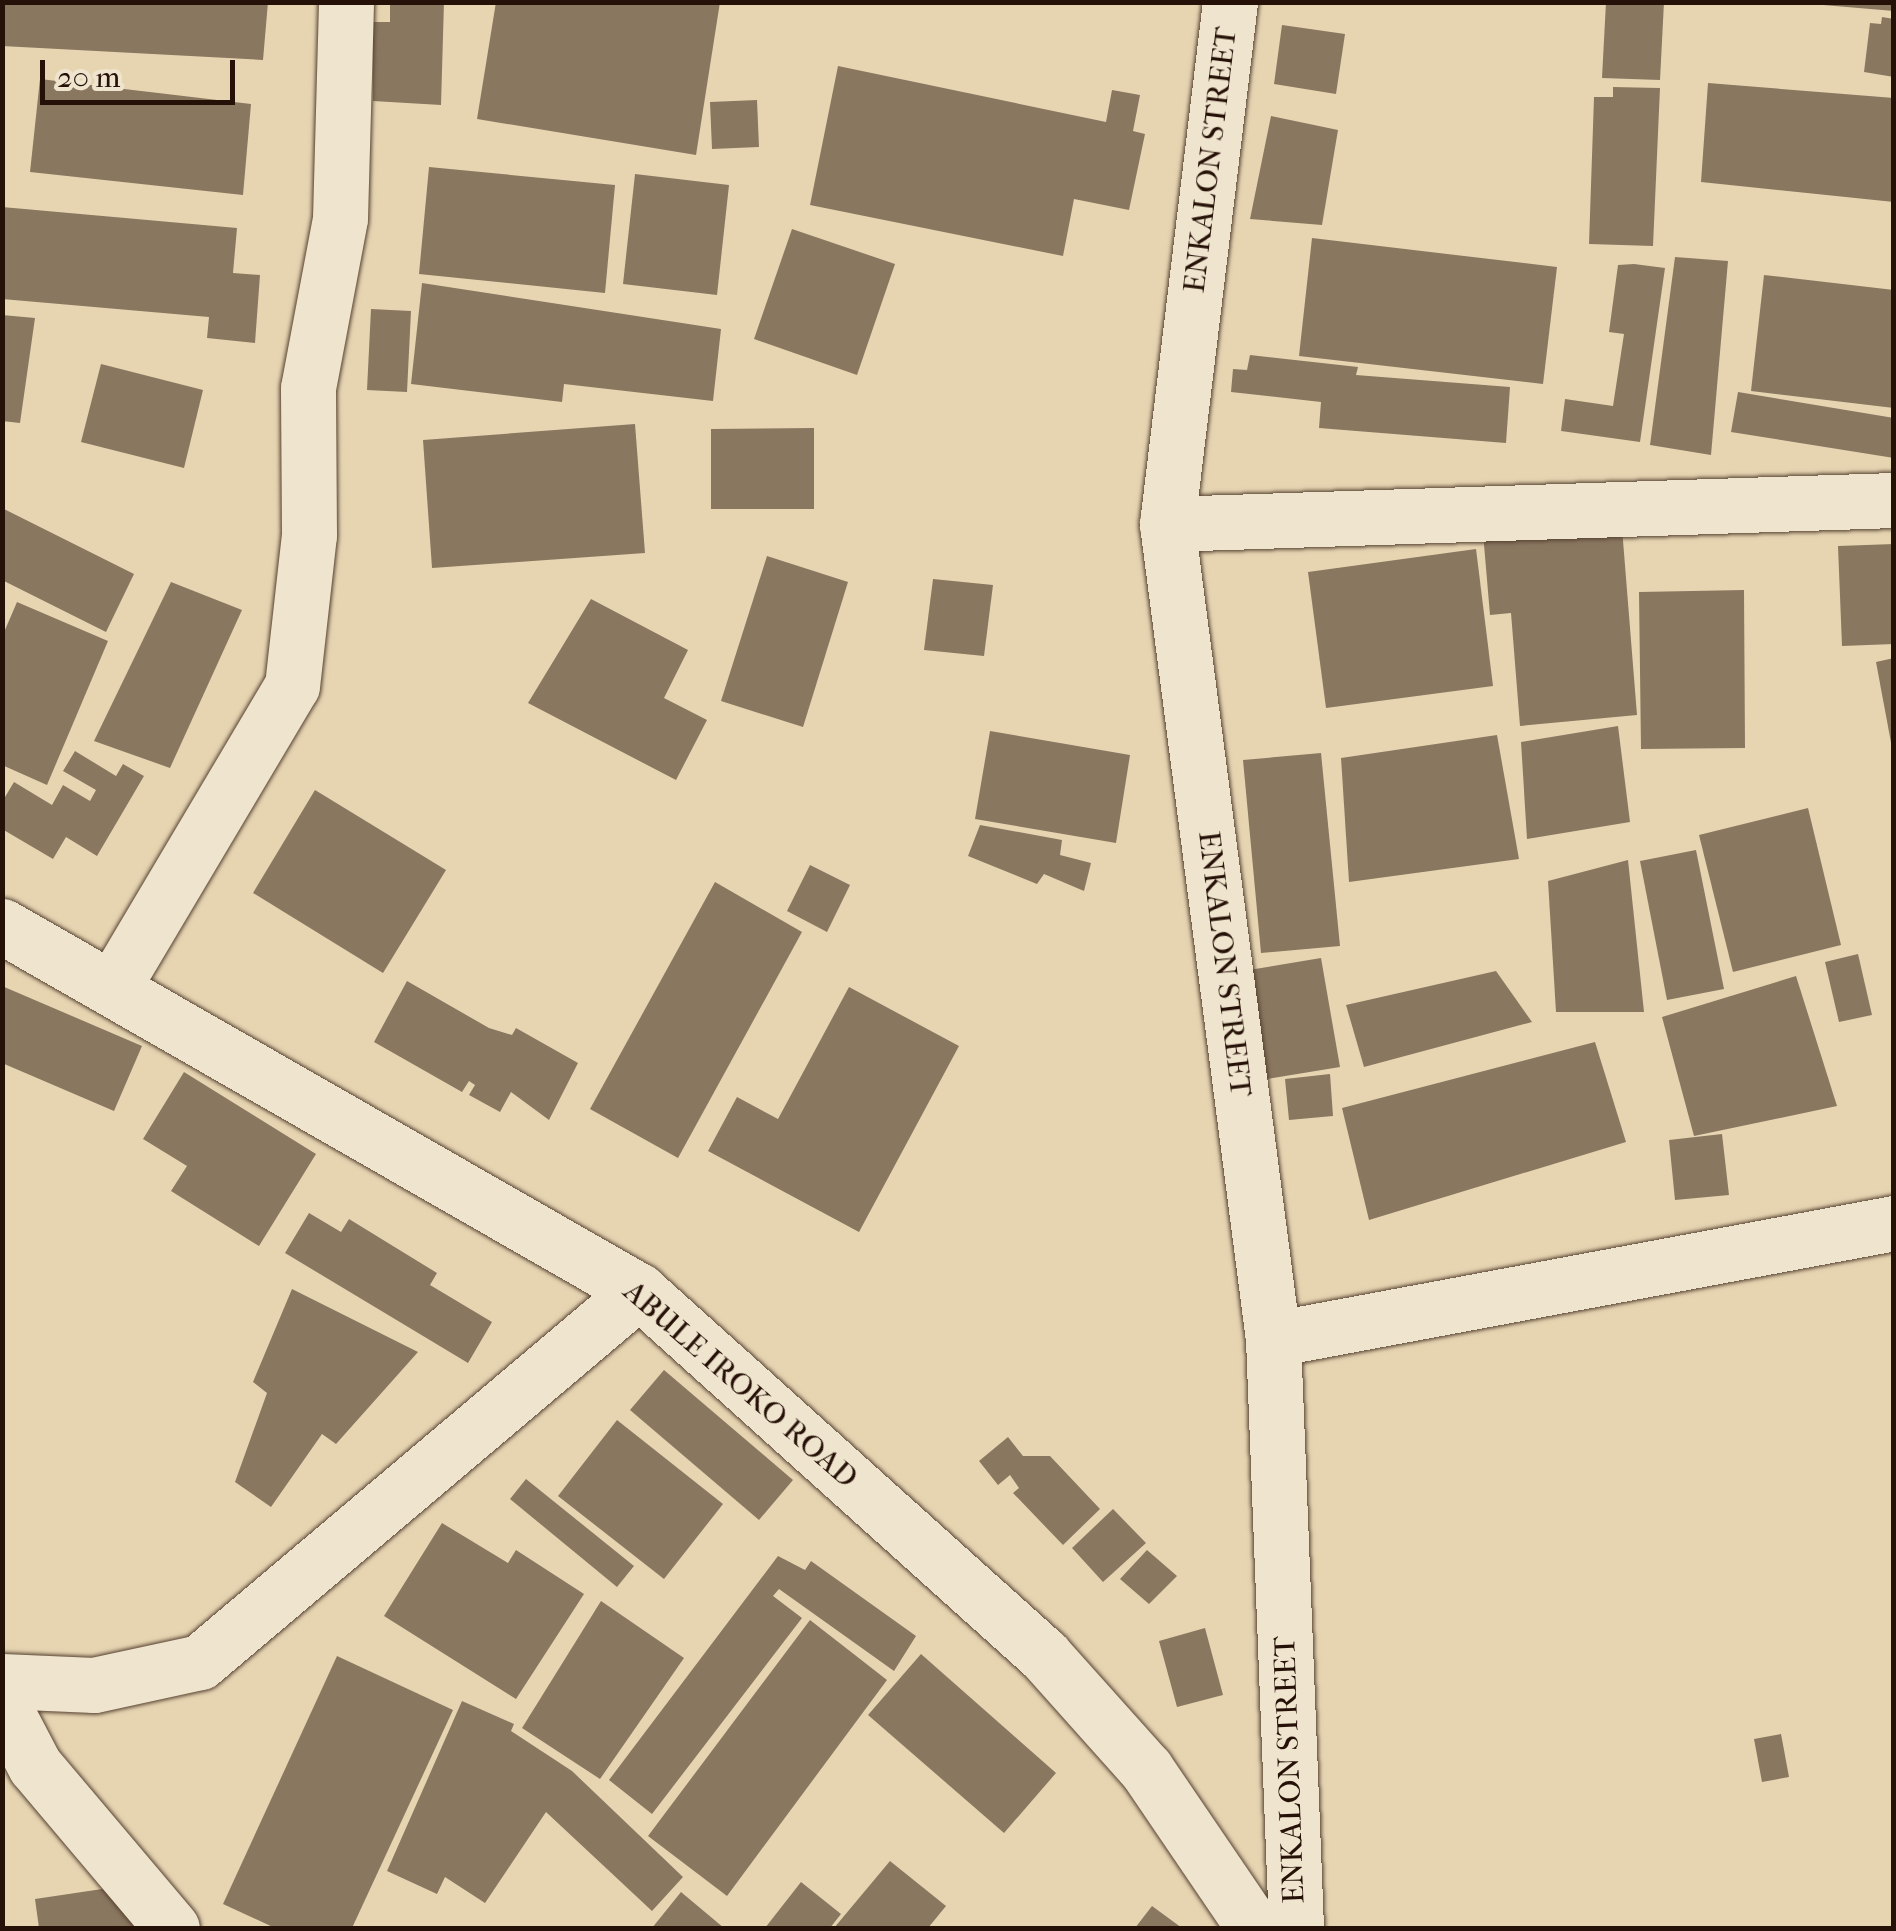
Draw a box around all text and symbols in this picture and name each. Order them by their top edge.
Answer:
street label: ENKALON STREET [1177,25,1245,295]
scale bar [45,40,240,102]
text: 20 m [57,60,120,95]
street label: ENKALON STREET [1190,829,1258,1099]
street label: ABULE IROKO ROAD [616,1274,864,1496]
street label: ENKALON STREET [1267,1636,1313,1904]

